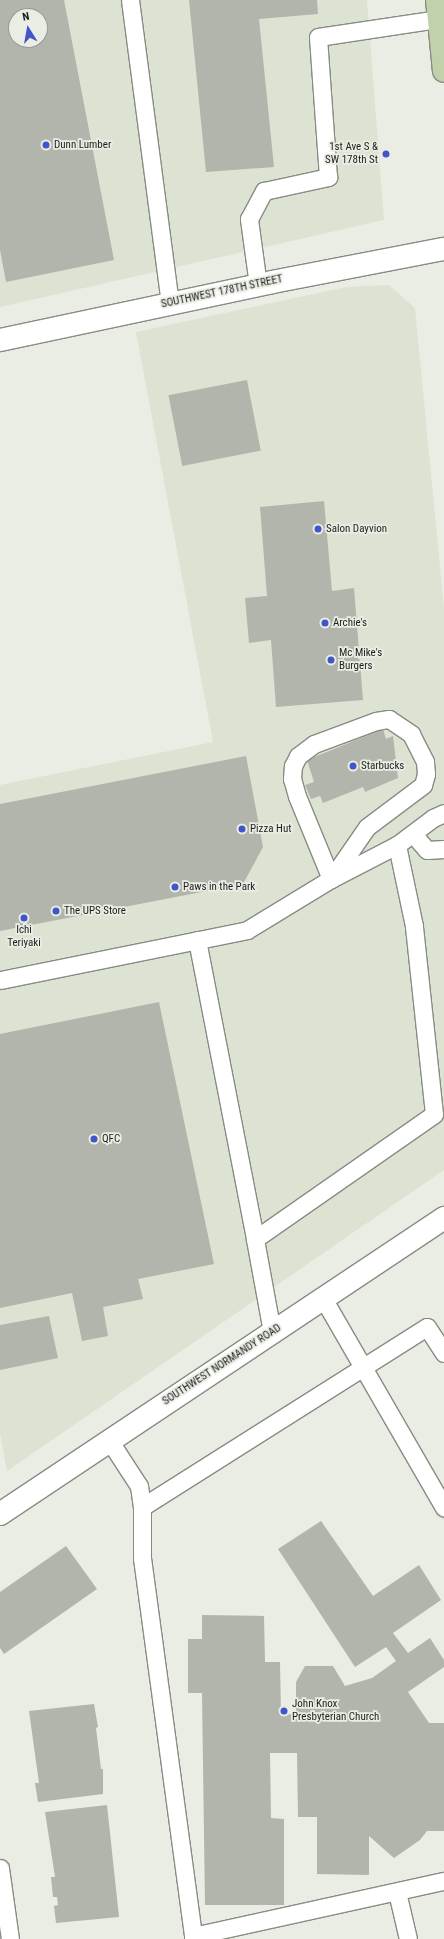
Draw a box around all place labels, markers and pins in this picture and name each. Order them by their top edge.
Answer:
place label: Dunn Lumber [54,138,111,152]
marker: Dunn Lumber [41,140,51,150]
place label: 1st Ave S & SW 178th St [325,141,378,167]
marker: 1st Ave S & SW 178th St [381,149,391,159]
place label: Salon Dayvion [326,522,387,536]
marker: Salon Dayvion [313,524,323,534]
place label: Archie's [333,616,367,630]
marker: Archie's [320,618,330,628]
place label: Mc Mike's Burgers [339,647,382,673]
marker: Mc Mike's Burgers [326,655,336,665]
place label: Starbucks [361,759,404,773]
marker: Starbucks [348,761,358,771]
place label: Pizza Hut [250,822,291,836]
marker: Pizza Hut [237,824,247,834]
place label: Paws in the Park [183,880,255,894]
marker: Paws in the Park [170,882,180,892]
place label: The UPS Store [64,904,126,918]
marker: The UPS Store [51,906,61,916]
marker: Ichi Teriyaki [19,913,29,923]
place label: Ichi Teriyaki [7,924,41,950]
place label: QFC [102,1132,120,1146]
marker: QFC [89,1134,99,1144]
place label: John Knox Presbyterian Church [292,1698,379,1724]
marker: John Knox Presbyterian Church [279,1706,289,1716]

